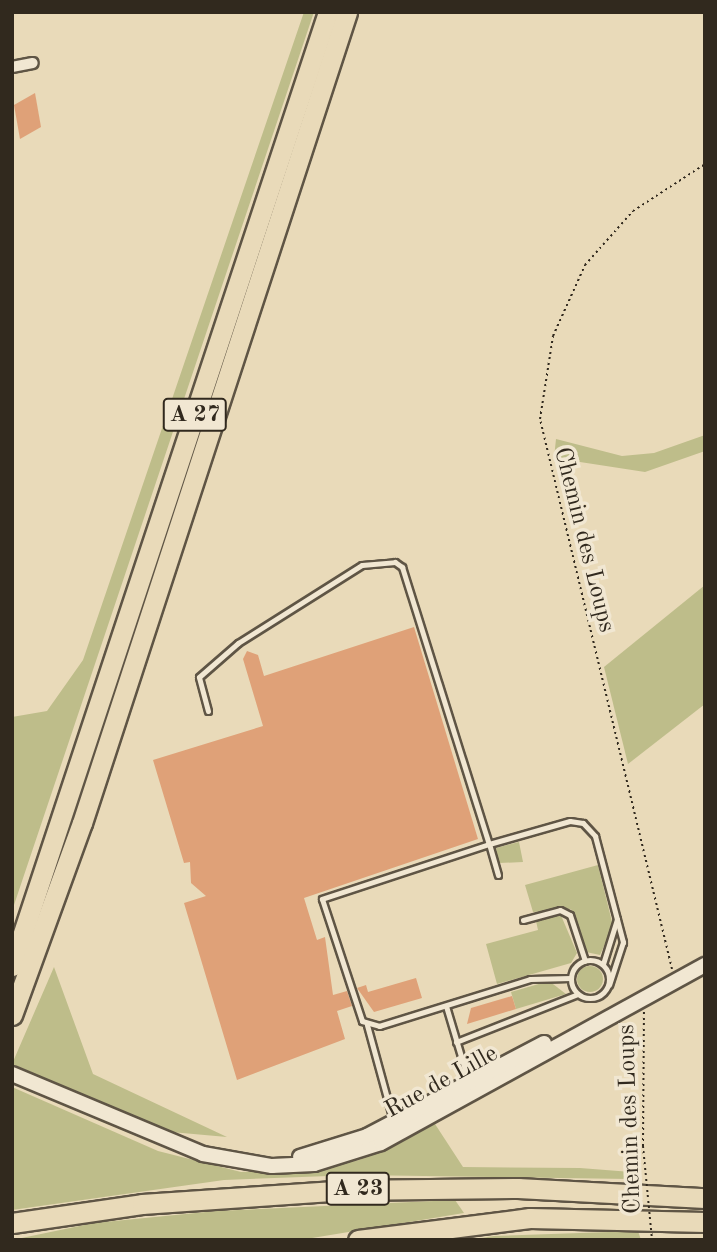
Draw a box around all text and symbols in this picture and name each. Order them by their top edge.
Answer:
road number: A 27 [162,396,228,434]
street label: Chemin des Loups [546,444,620,636]
street label: Chemin des Loups [613,1024,649,1214]
street label: Rue de Lille [381,1040,503,1126]
road number: A 23 [325,1170,391,1208]

